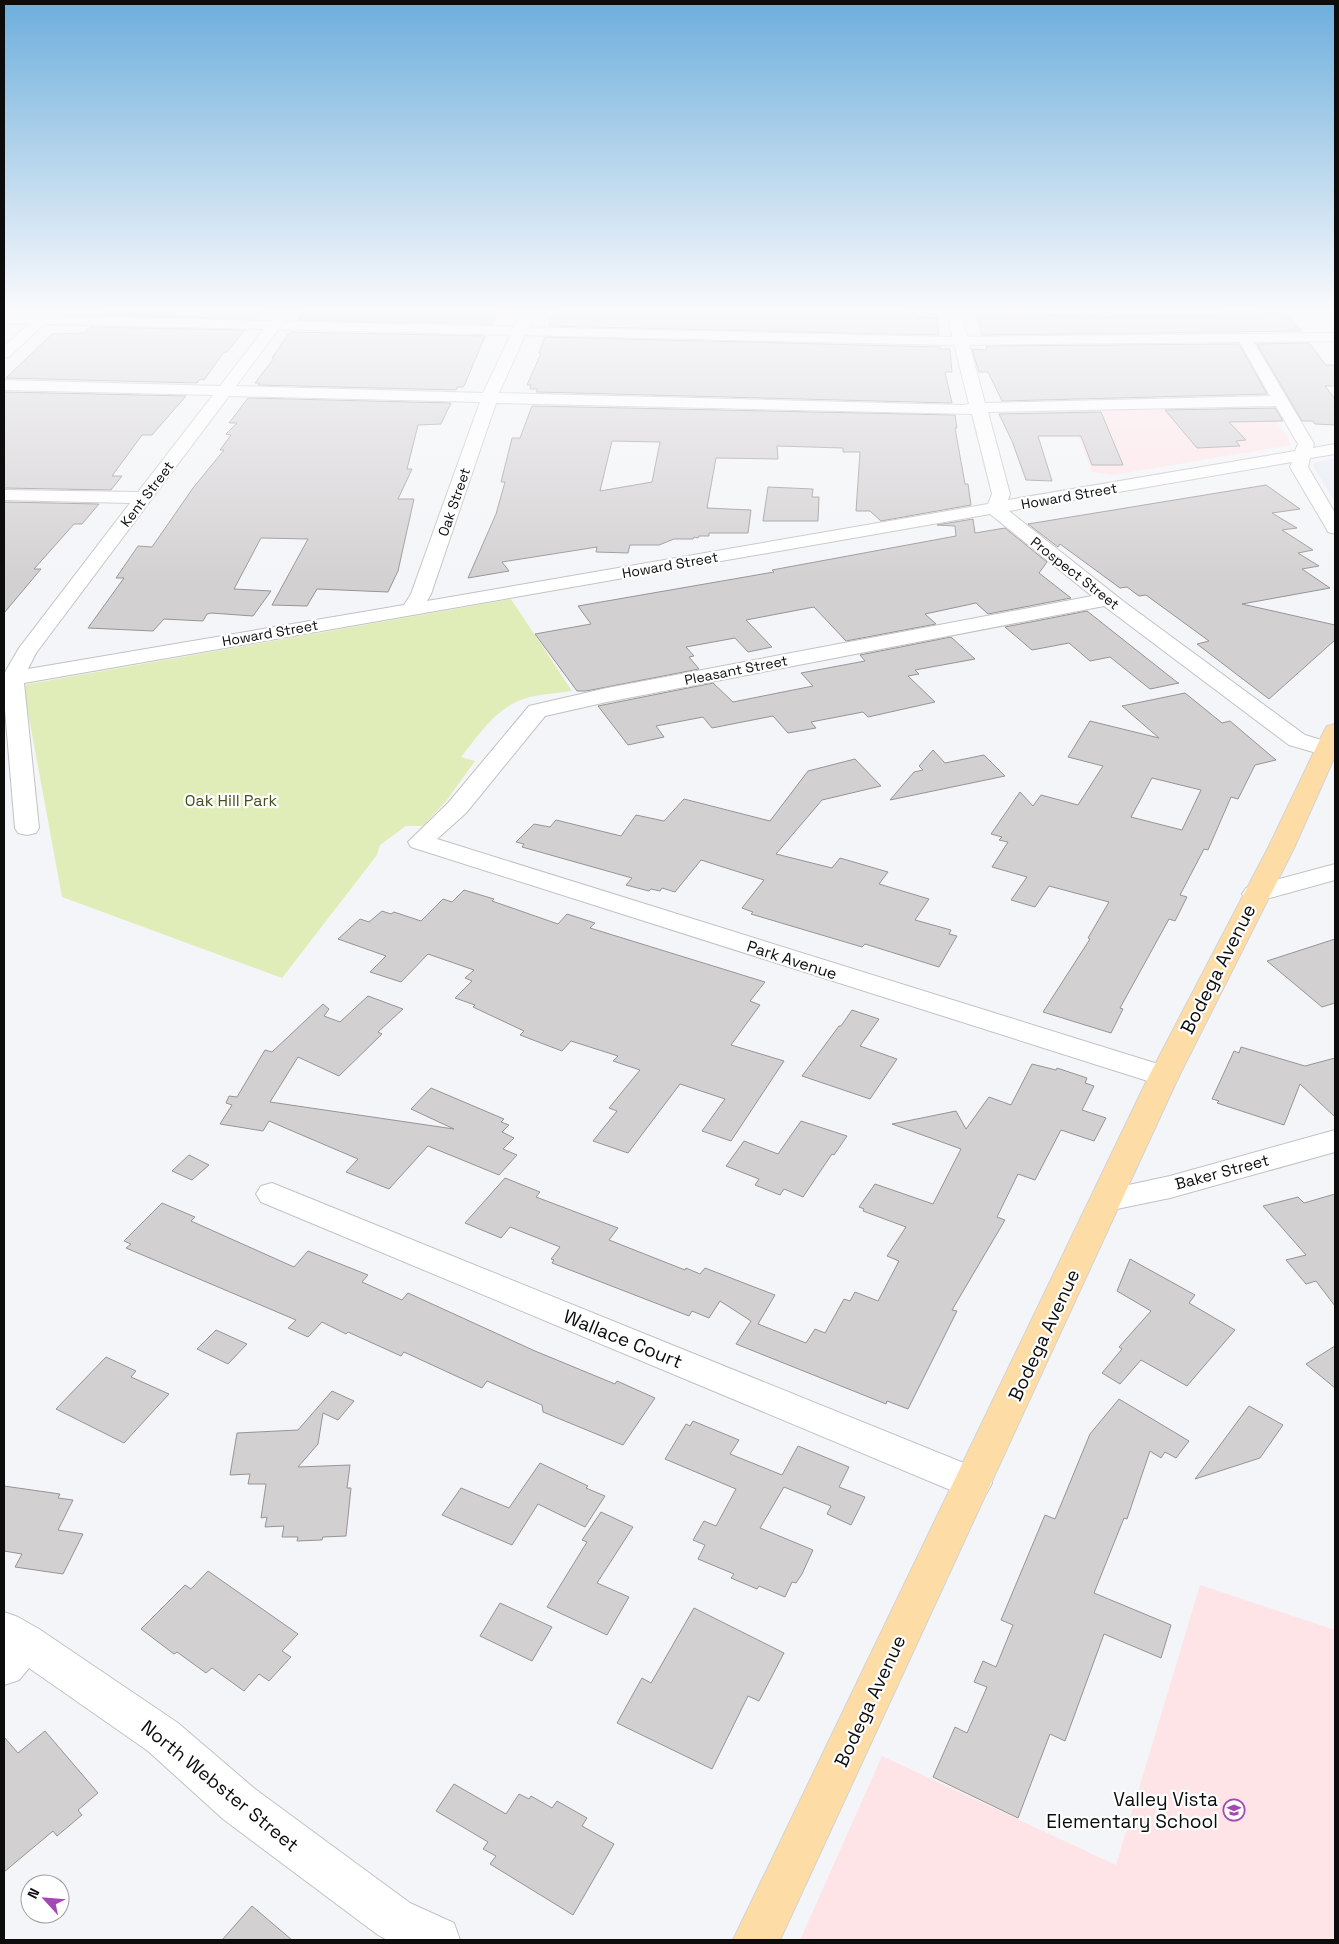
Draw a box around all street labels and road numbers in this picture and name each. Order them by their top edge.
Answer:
street label: Kent Street [116,458,178,530]
street label: Oak Street [434,465,474,539]
street label: Howard Street [1020,479,1118,513]
street label: Prospect Street [1027,533,1123,613]
street label: Howard Street [621,548,719,582]
street label: Howard Street [221,616,319,650]
street label: Pleasant Street [683,651,789,689]
street label: Bodega Avenue [1174,900,1262,1038]
street label: Park Avenue [744,936,840,984]
street label: Baker Street [1173,1149,1271,1195]
street label: Bodega Avenue [1003,1265,1085,1405]
street label: Wallace Court [560,1304,686,1374]
street label: Bodega Avenue [829,1631,911,1771]
street label: North Webster Street [136,1715,304,1857]

